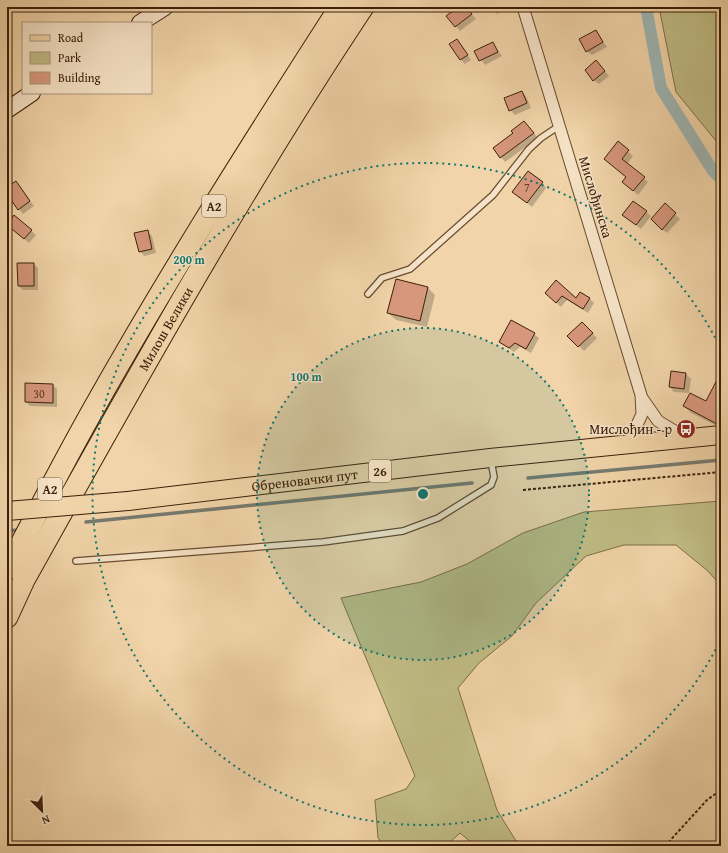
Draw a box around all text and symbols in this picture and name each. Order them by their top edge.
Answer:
legend [22,22,152,94]
text: Road [58,29,84,46]
text: Park [58,49,82,66]
text: Building [58,69,101,86]
street label: Мислођинска [574,154,618,241]
house number: 7 [524,179,530,196]
road number: A2 [202,195,226,217]
text: 200 m [173,251,206,268]
street label: Милош Велики [133,283,198,375]
text: 100 m [290,368,323,385]
house number: 30 [33,385,45,402]
bus stop icon: Мислођин - р [675,418,697,440]
place label: Мислођин - р [589,419,672,439]
road number: 26 [369,460,391,482]
street label: Обреновачки пут [251,464,359,496]
road number: A2 [38,478,62,500]
centre of rings [416,487,430,501]
north arrow [22,791,62,831]
text: N [39,811,53,829]

